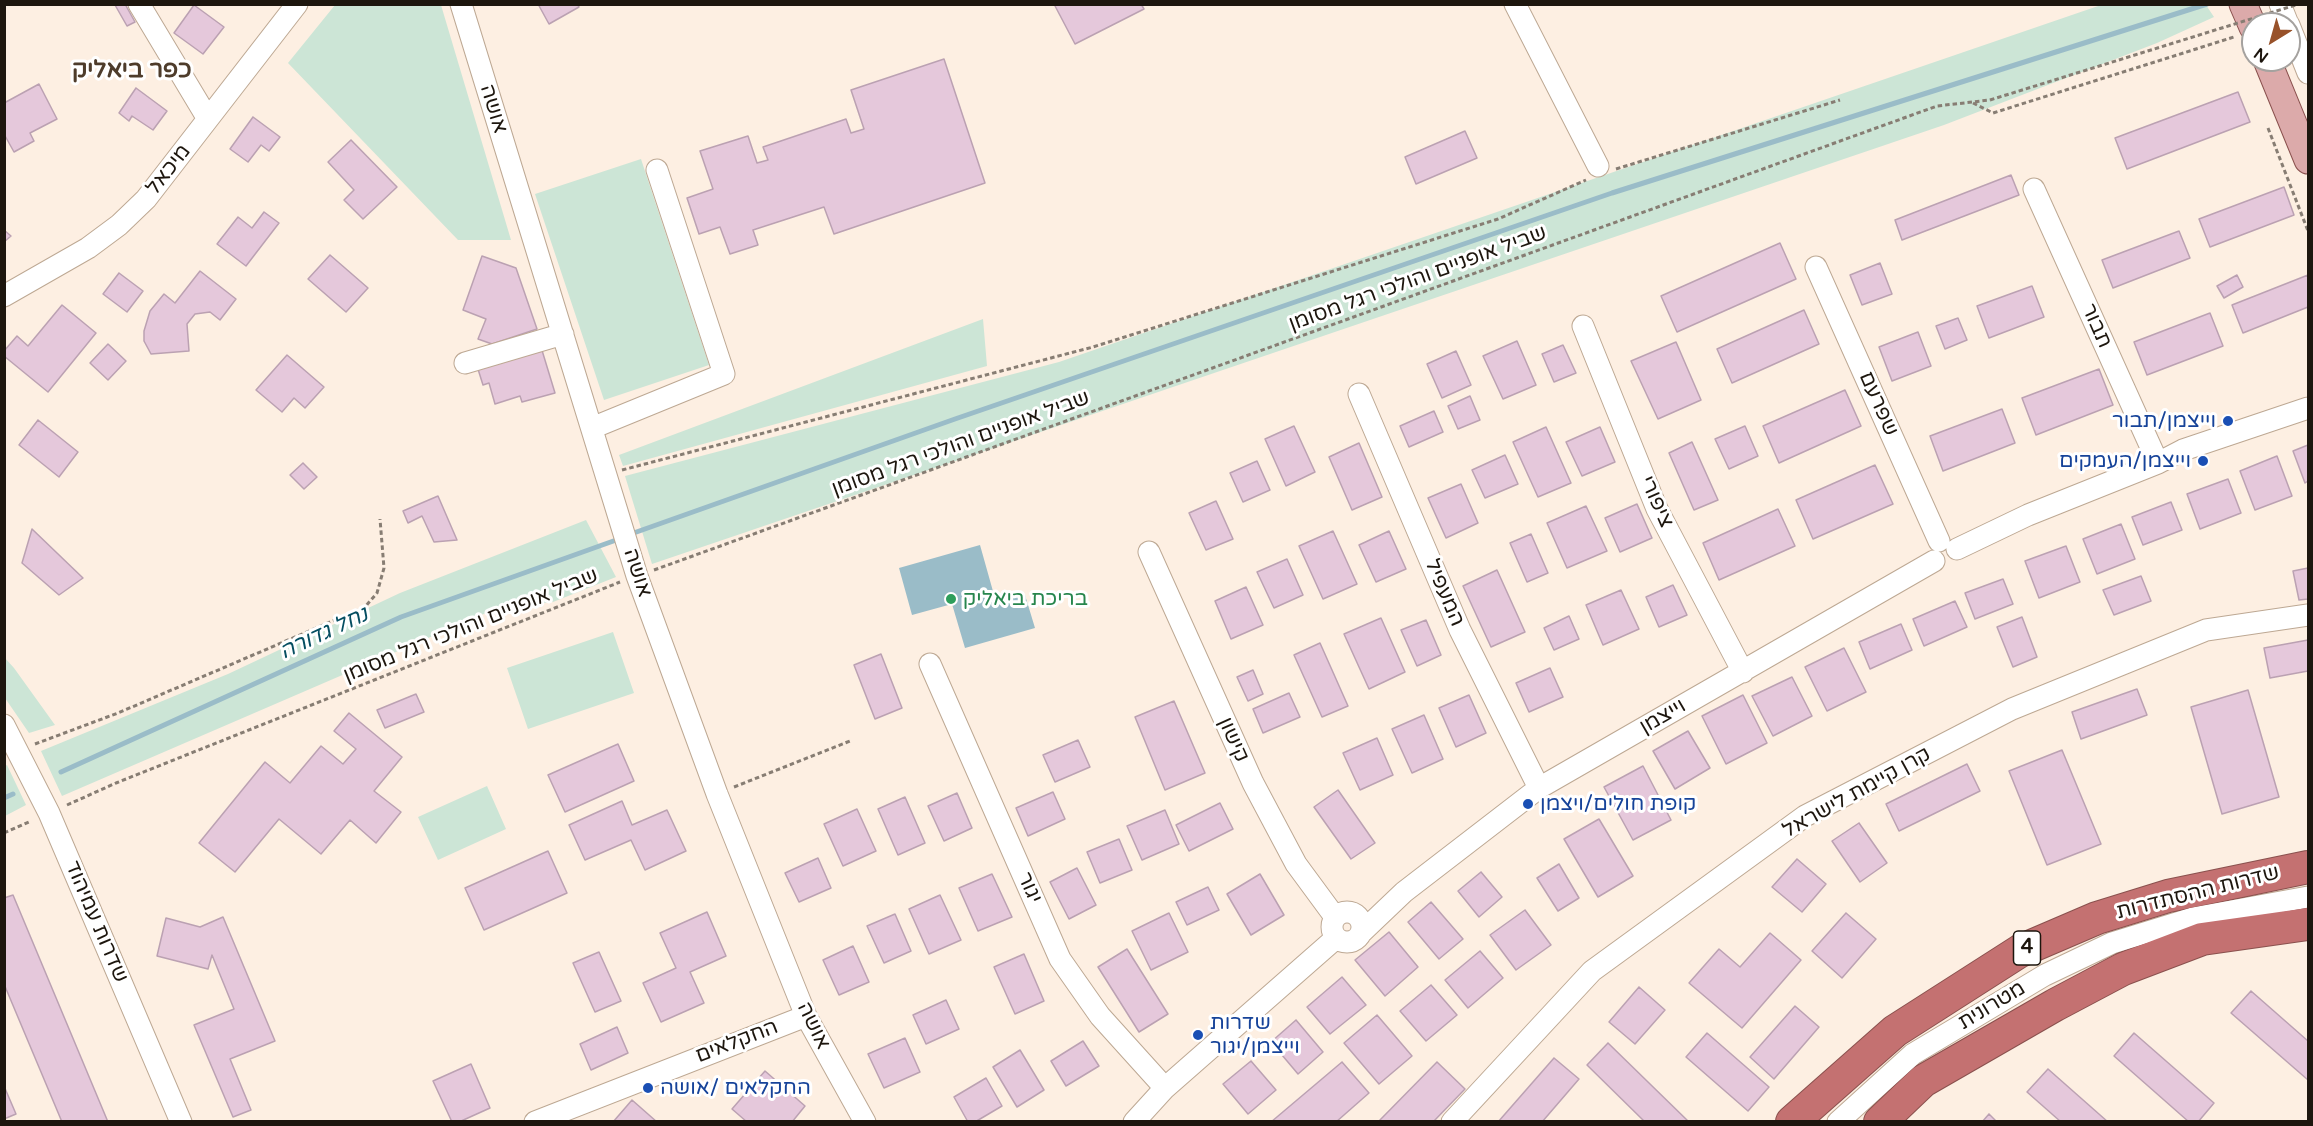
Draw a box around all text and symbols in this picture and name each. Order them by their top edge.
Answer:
north arrow [2241,12,2301,72]
text: N [2250,43,2273,67]
district label: כפר ביאליק [72,57,192,85]
street label: אושה [474,82,512,136]
street label: מיכאל [141,140,197,200]
street label: שביל אופניים והולכי רגל מסומן [1286,221,1550,337]
street label: תבור [2075,300,2117,352]
street label: שפרעם [1853,368,1903,440]
street label: שביל אופניים והולכי רגל מסומן [829,386,1093,502]
place label: וייצמן/תבור [2112,408,2216,434]
marker: וייצמן/תבור [2221,414,2235,428]
place label: וייצמן/העמקים [2059,448,2191,474]
marker: וייצמן/העמקים [2196,454,2210,468]
street label: ציפורי [1633,472,1679,532]
street label: אושה [617,545,657,601]
street label: המעפיל [1419,556,1469,630]
street label: שביל אופניים והולכי רגל מסומן [340,563,602,689]
place label: בריכת ביאליק [963,586,1088,612]
marker: בריכת ביאליק [944,592,958,606]
water label: נחל גדורה [275,602,373,666]
street label: וייצמן [1635,694,1691,740]
street label: קישון [1212,714,1254,766]
street label: קרן קיימת לישראל [1779,742,1935,844]
place label: קופת חולים/ויצמן [1540,791,1696,817]
marker: קופת חולים/ויצמן [1521,797,1535,811]
street label: שדרות עמיהוד [59,857,133,987]
street label: שדרות ההסתדרות [2114,861,2282,925]
street label: יגור [1011,869,1047,907]
road number: 4 [2014,931,2040,965]
street label: מטרונית [1954,976,2030,1036]
street label: אושה [791,998,835,1054]
place label: שדרות וייצמן/יגור [1210,1010,1300,1060]
street label: החקלאים [692,1015,782,1069]
marker: שדרות וייצמן/יגור [1191,1028,1205,1042]
place label: החקלאים /אושה [660,1075,811,1101]
marker: החקלאים /אושה [641,1081,655,1095]

